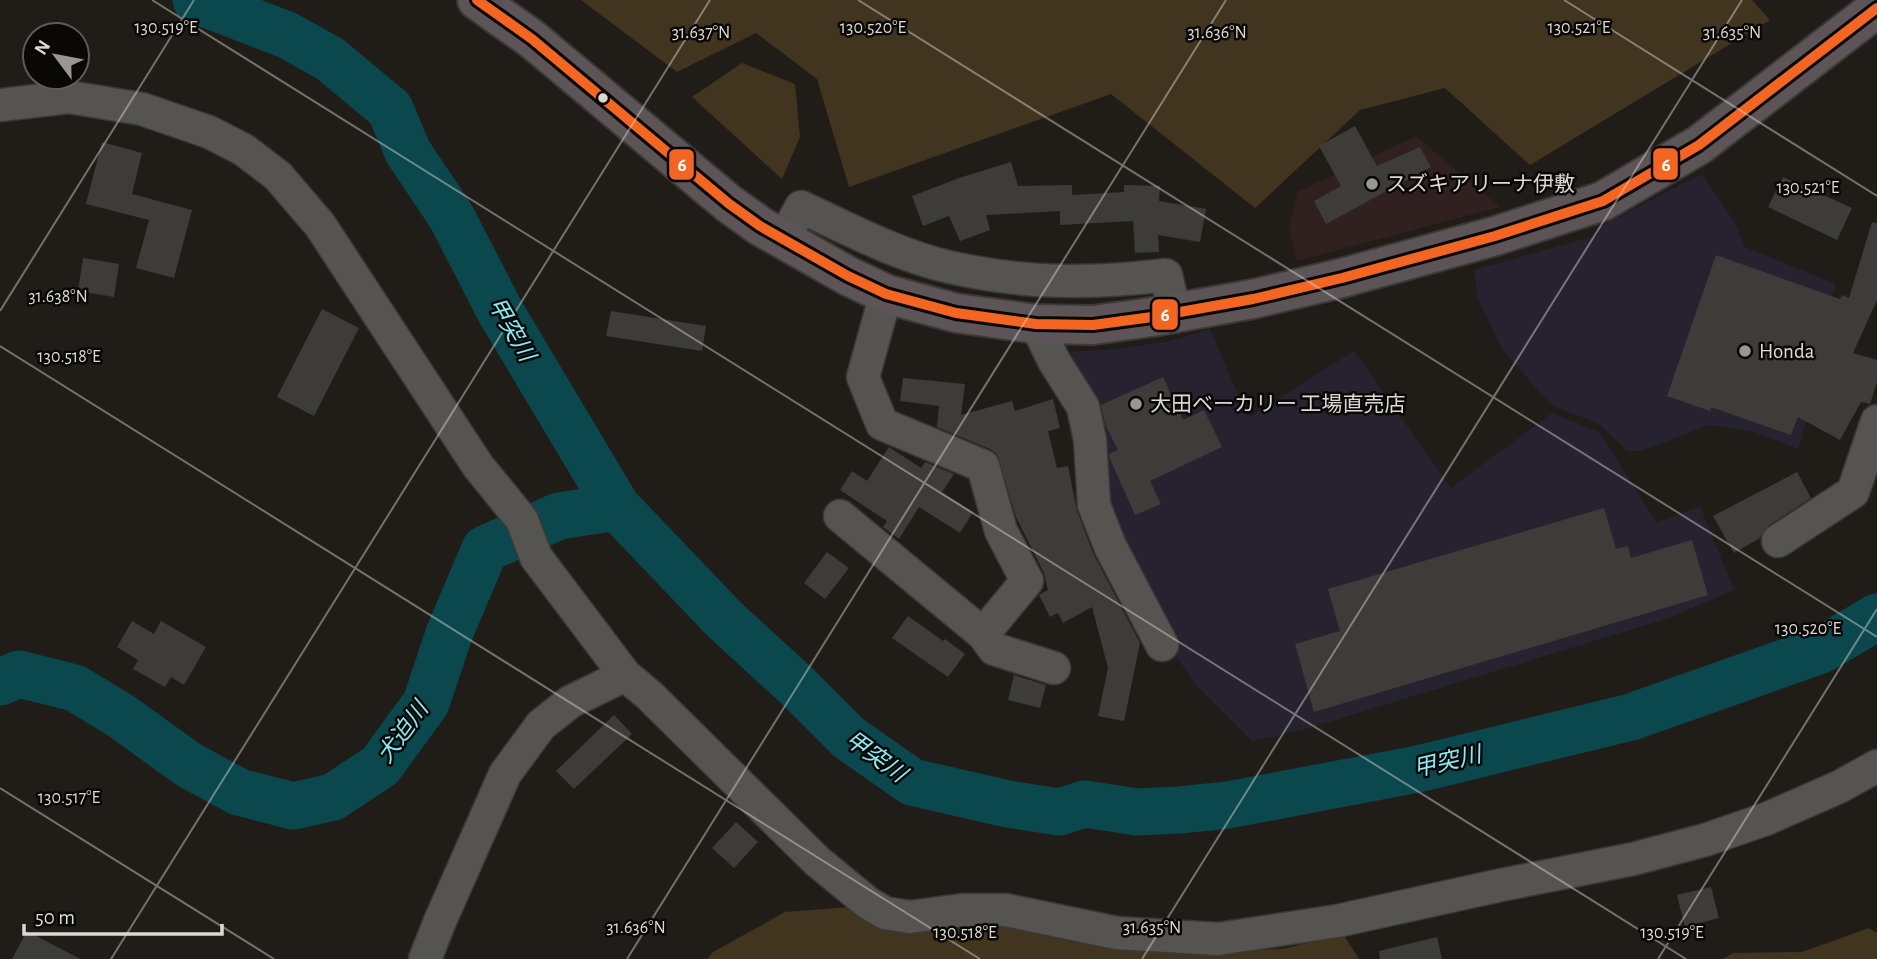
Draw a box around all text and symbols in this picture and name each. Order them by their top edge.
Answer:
text: 130.519°E [134,19,198,37]
text: 130.520°E [840,19,907,37]
text: 130.521°E [1547,19,1611,37]
north arrow [21,21,91,91]
text: 31.637°N [672,24,730,42]
text: 31.636°N [1187,24,1247,42]
text: 31.635°N [1703,24,1761,42]
text: N [31,37,54,58]
unlabelled marker [596,91,610,105]
line badge: 6 [1652,147,1679,181]
line badge: 6 [668,148,695,181]
text: 6 [677,156,687,175]
text: 6 [1661,156,1671,175]
place label: スズキアリーナ伊敷 [1386,172,1575,195]
marker: スズキアリーナ伊敷 [1364,176,1380,192]
text: 130.521°E [1776,179,1840,197]
text: 31.638°N [28,288,88,306]
water label: 甲突川 [483,293,541,368]
line badge: 6 [1151,298,1179,331]
text: 6 [1160,306,1170,325]
place label: Honda [1759,341,1815,362]
marker: Honda [1737,343,1753,359]
text: 130.518°E [37,348,101,366]
place label: 大田ベーカリー 工場直売店 [1150,393,1405,415]
marker: 大田ベーカリー 工場直売店 [1128,396,1144,412]
text: 130.520°E [1775,620,1842,638]
water label: 犬迫川 [372,695,435,768]
water label: 甲突川 [840,726,913,789]
water label: 甲突川 [1411,741,1486,781]
text: 130.517°E [38,789,101,807]
scale bar [24,892,222,936]
text: 50 m [35,907,75,928]
text: 31.636°N [606,919,666,937]
text: 31.635°N [1123,919,1181,937]
text: 130.518°E [933,924,997,942]
text: 130.519°E [1640,924,1704,942]

